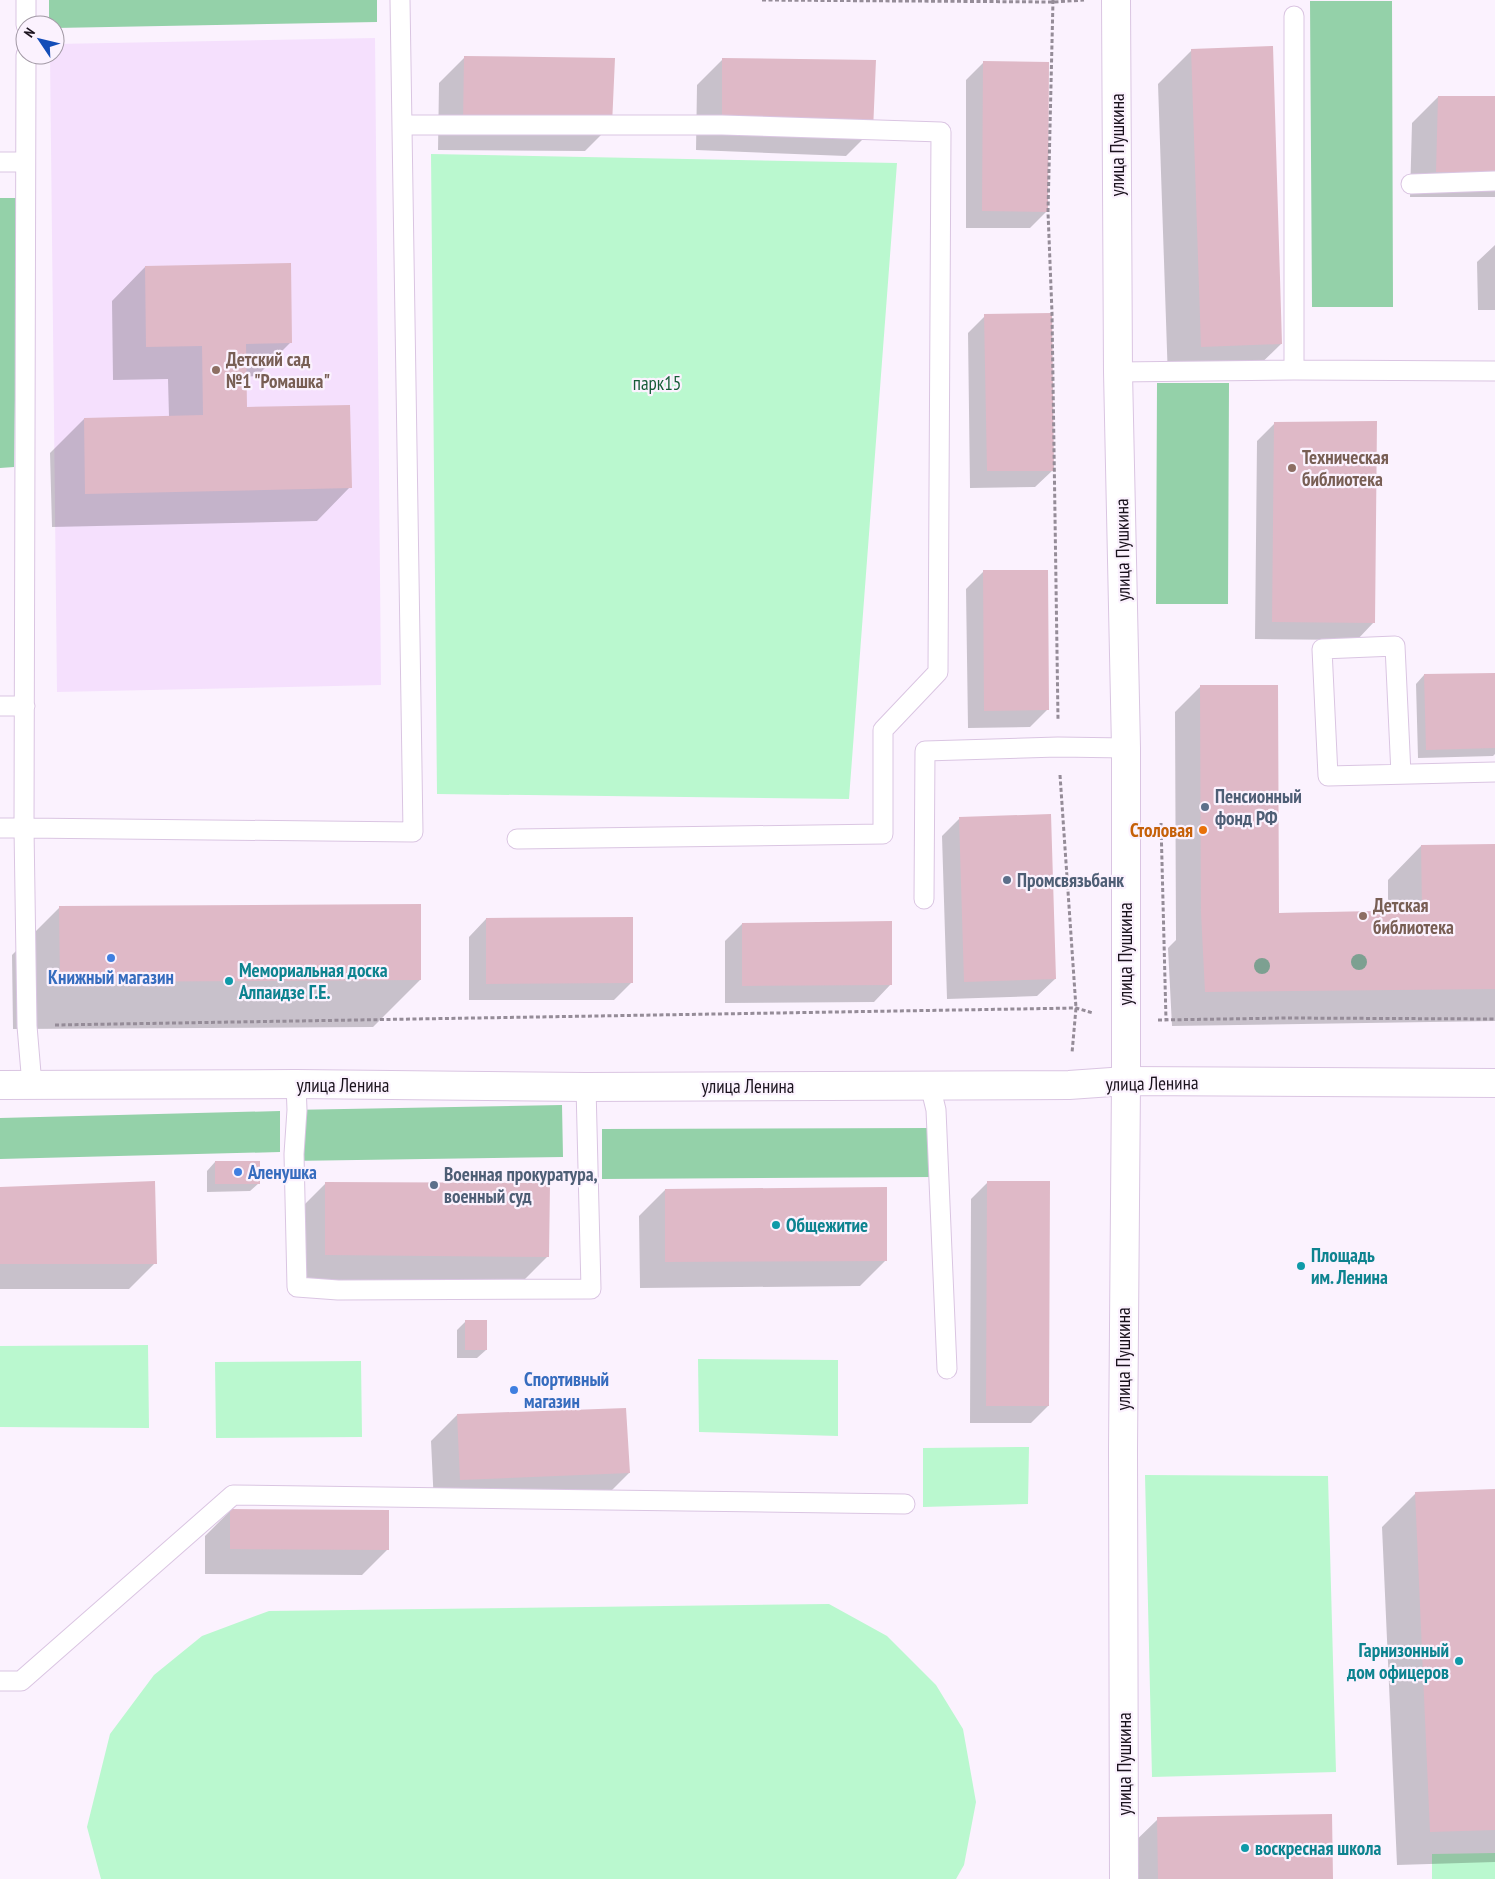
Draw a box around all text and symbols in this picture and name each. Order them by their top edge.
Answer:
north arrow [15,15,65,65]
text: N [20,24,39,41]
street label: улица Пушкина [1105,94,1129,196]
place label: Детский сад №1 "Ромашка" [226,347,330,393]
marker: Детский сад №1 "Ромашка" [210,364,222,376]
park label: парк15 [633,371,681,395]
place label: Техническая библиотека [1302,445,1389,491]
marker: Техническая библиотека [1286,462,1298,474]
street label: улица Пушкина [1109,498,1135,602]
place label: Пенсионный фонд РФ [1215,784,1302,830]
marker: Пенсионный фонд РФ [1199,801,1211,813]
place label: Столовая [1130,818,1193,842]
marker: Столовая [1197,824,1209,836]
place label: Промсвязьбанк [1017,868,1124,892]
marker: Промсвязьбанк [1001,874,1013,886]
place label: Детская библиотека [1373,893,1454,939]
street label: улица Пушкина [1113,903,1137,1005]
marker: Детская библиотека [1357,910,1369,922]
marker: Книжный магазин [105,952,117,964]
place label: Мемориальная доска Алпаидзе Г.Е. [238,958,388,1004]
place label: Книжный магазин [48,965,174,989]
marker: Мемориальная доска Алпаидзе Г.Е. [223,975,235,987]
street label: улица Ленина [1105,1070,1199,1096]
street label: улица Ленина [297,1073,389,1097]
street label: улица Ленина [702,1074,794,1098]
place label: Аленушка [247,1160,317,1184]
place label: Военная прокуратура, военный суд [444,1162,598,1208]
marker: Аленушка [232,1166,244,1178]
marker: Военная прокуратура, военный суд [428,1179,440,1191]
place label: Общежитие [786,1213,868,1237]
marker: Общежитие [770,1219,782,1231]
place label: Площадь им. Ленина [1311,1243,1388,1289]
marker: Площадь им. Ленина [1295,1260,1307,1272]
street label: улица Пушкина [1111,1308,1135,1410]
place label: Спортивный магазин [524,1367,609,1413]
marker: Спортивный магазин [508,1384,520,1396]
place label: Гарнизонный дом офицеров [1346,1638,1449,1684]
marker: Гарнизонный дом офицеров [1453,1655,1465,1667]
street label: улица Пушкина [1112,1713,1136,1815]
place label: воскресная школа [1255,1836,1381,1860]
marker: воскресная школа [1239,1842,1251,1854]

